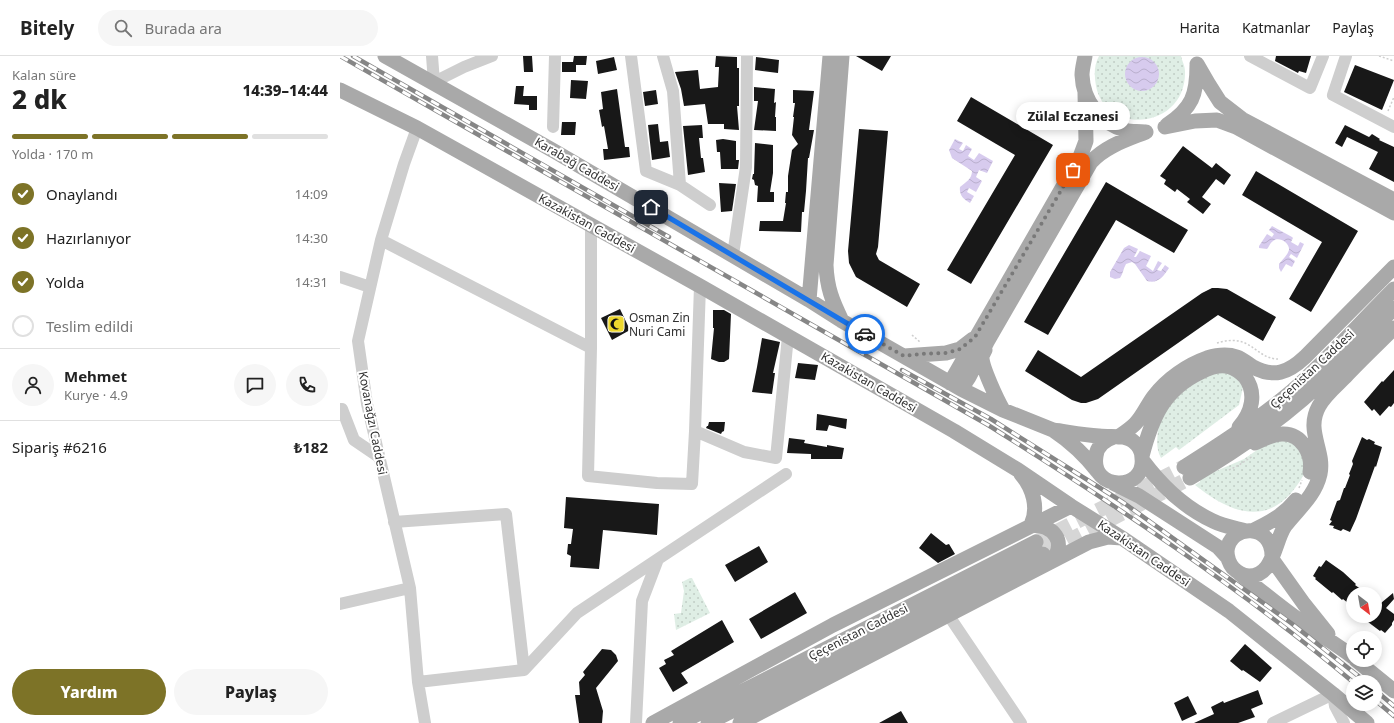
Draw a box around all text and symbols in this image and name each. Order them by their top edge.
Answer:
search box [98,10,378,46]
text: Bitely [20,15,74,41]
icon: search [112,17,134,39]
text: Burada ara [144,18,222,38]
text: Harita [1179,18,1220,37]
text: Katmanlar [1242,18,1310,37]
text: Paylaş [1332,18,1374,37]
text: Kalan süre [12,66,76,84]
text: 14:39–14:44 [243,80,328,100]
text: 2 dk [12,81,67,117]
callout: Zülal Eczanesi [1016,102,1130,130]
text: Zülal Eczanesi [1027,107,1119,125]
street label: Karabağ Caddesi [532,133,622,195]
text: Yolda · 170 m [12,145,93,163]
pin [1056,153,1090,187]
icon: bag [1062,159,1084,181]
icon: check [12,183,34,205]
text: Onaylandı [46,184,118,204]
text: 14:09 [295,185,328,203]
street label: Kazakistan Caddesi [536,189,638,257]
pin [634,190,668,224]
icon: home [640,196,662,218]
icon: check [12,227,34,249]
text: Hazırlanıyor [46,228,131,248]
text: 14:30 [295,229,328,247]
icon: check [12,271,34,293]
text: Yolda [46,272,84,292]
text: 14:31 [295,273,328,291]
place label: Osman Zin Nuri Cami [629,309,690,340]
mosque icon: Osman Zin Nuri Cami [606,314,626,334]
courier [845,314,885,354]
text: Teslim edildi [46,316,133,336]
icon: car [854,323,876,345]
street label: Çeçenistan Caddesi [1266,325,1358,413]
street label: Kazakistan Caddesi [818,348,920,416]
button: person [12,364,54,406]
button: chat [234,364,276,406]
button: phone [286,364,328,406]
text: Mehmet [64,366,127,386]
street label: Kovanağzı Caddesi [355,370,391,476]
text: Kurye · 4.9 [64,386,128,404]
text: Sipariş #6216 [12,437,107,457]
text: ₺182 [294,437,328,457]
street label: Kazakistan Caddesi [1094,516,1194,590]
north arrow [1346,587,1382,623]
map controls [1346,587,1382,711]
street label: Çeçenistan Caddesi [805,600,911,664]
button: locate [1346,631,1382,667]
button: Yardım [12,669,166,715]
button: Paylaş [174,669,328,715]
button: layers [1346,675,1382,711]

